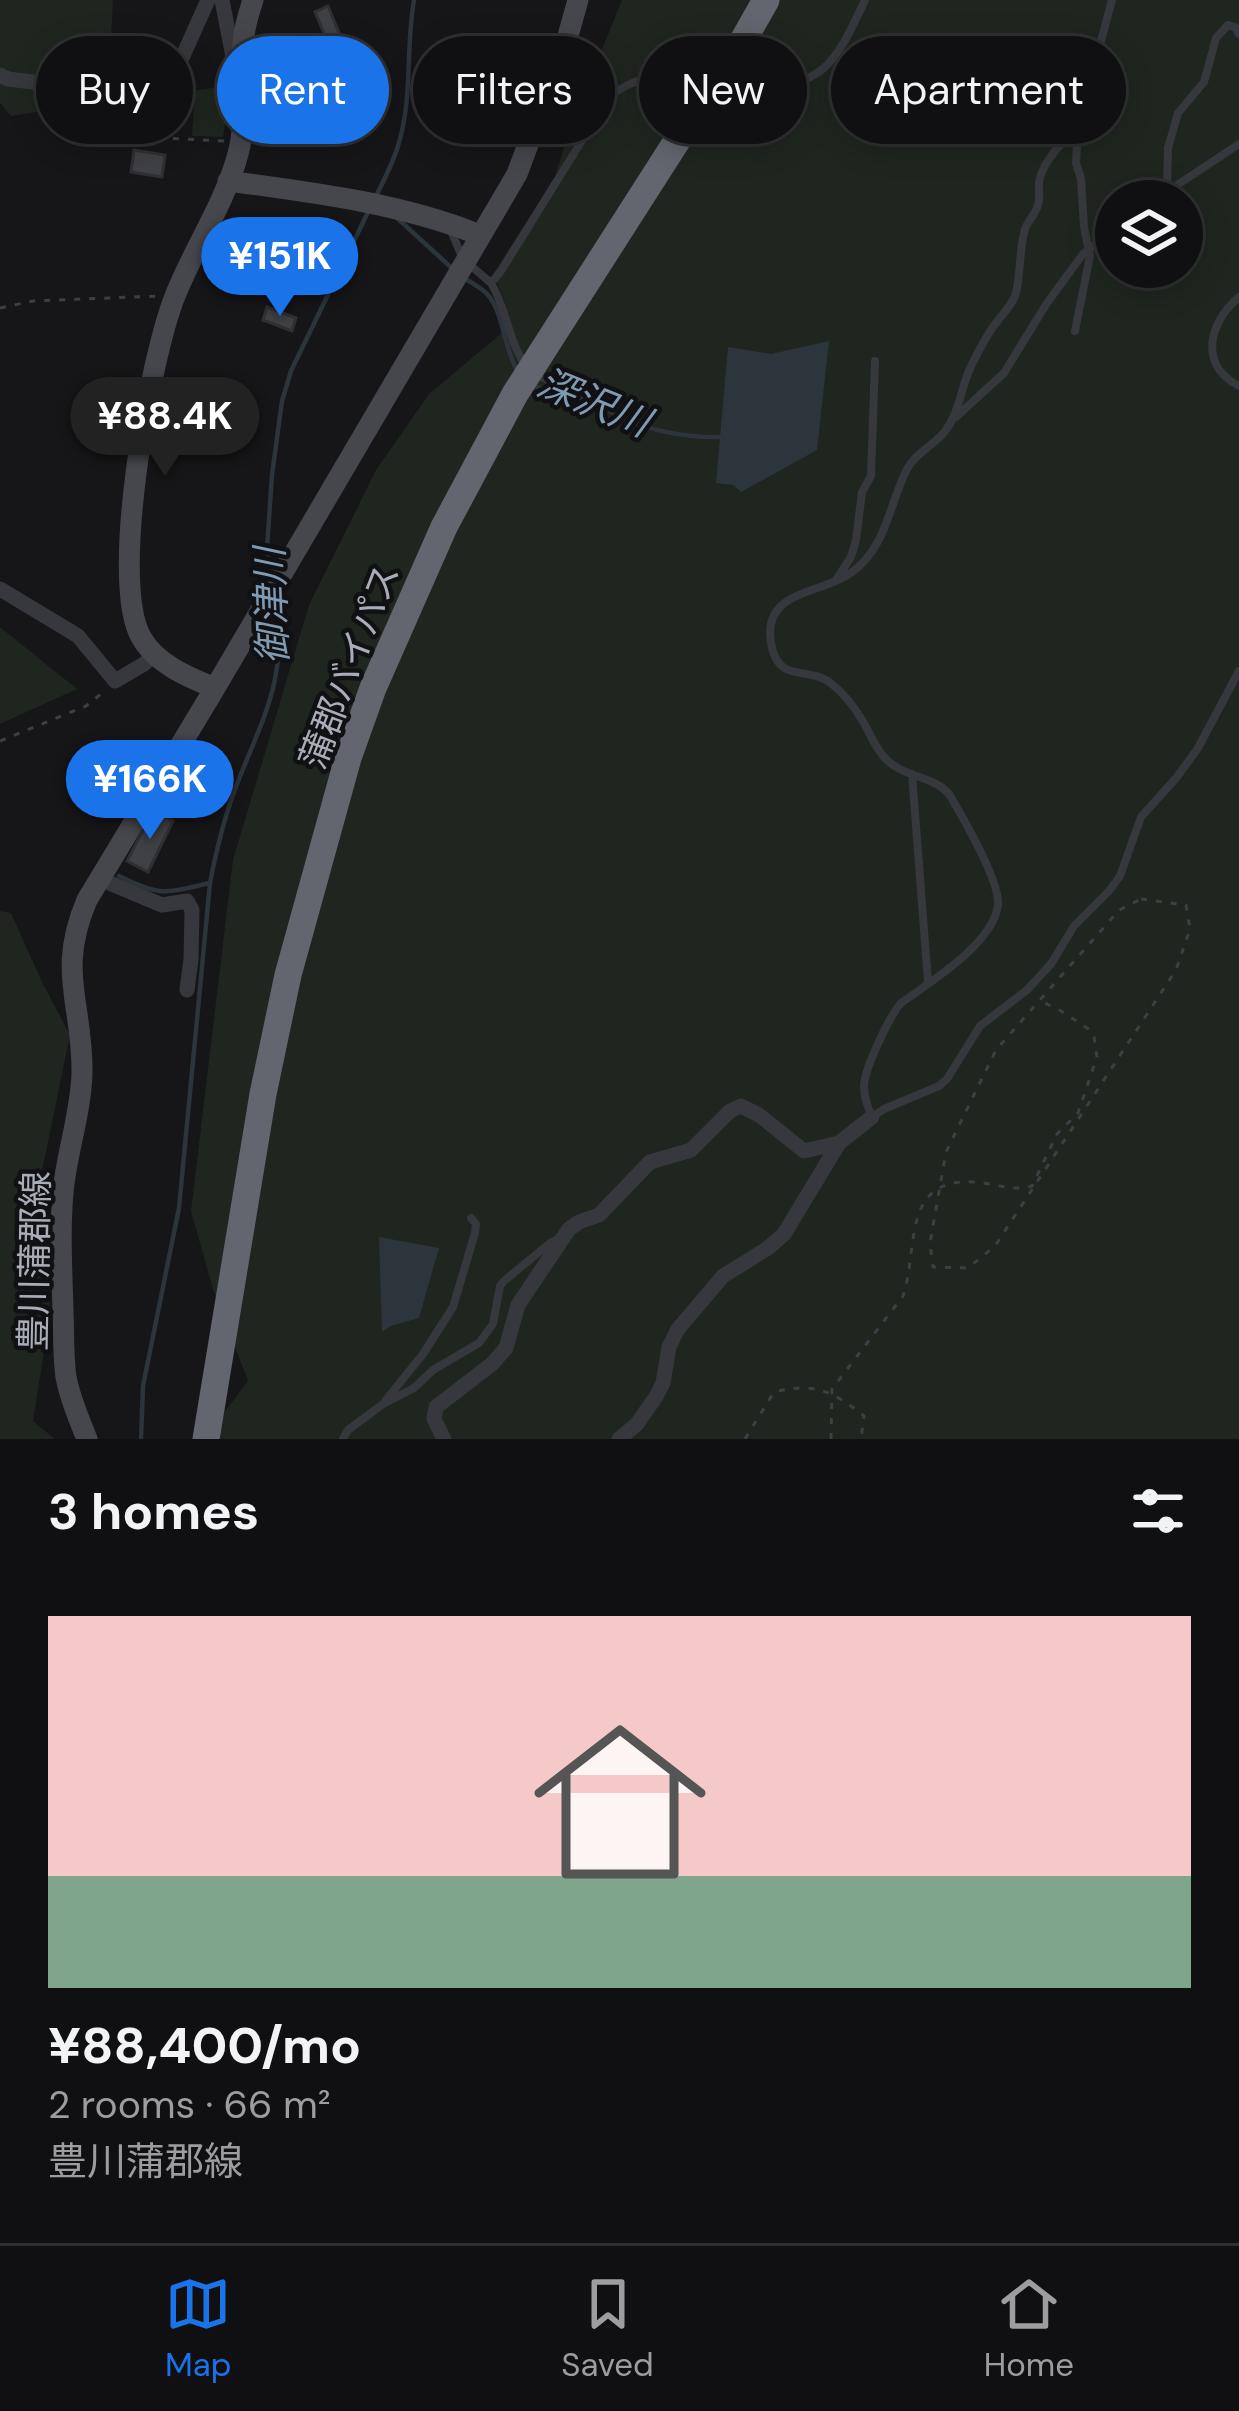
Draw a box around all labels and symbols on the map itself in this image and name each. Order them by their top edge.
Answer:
pin: ¥151K [196,217,364,319]
water label: 深沢川 [530,357,661,450]
pin: ¥88.4K [67,377,263,479]
water label: 御津川 [244,543,299,665]
street label: 蒲郡バイパス [289,557,410,775]
pin: ¥166K [66,740,234,842]
street label: 豊川蒲郡線 [9,1171,60,1351]

